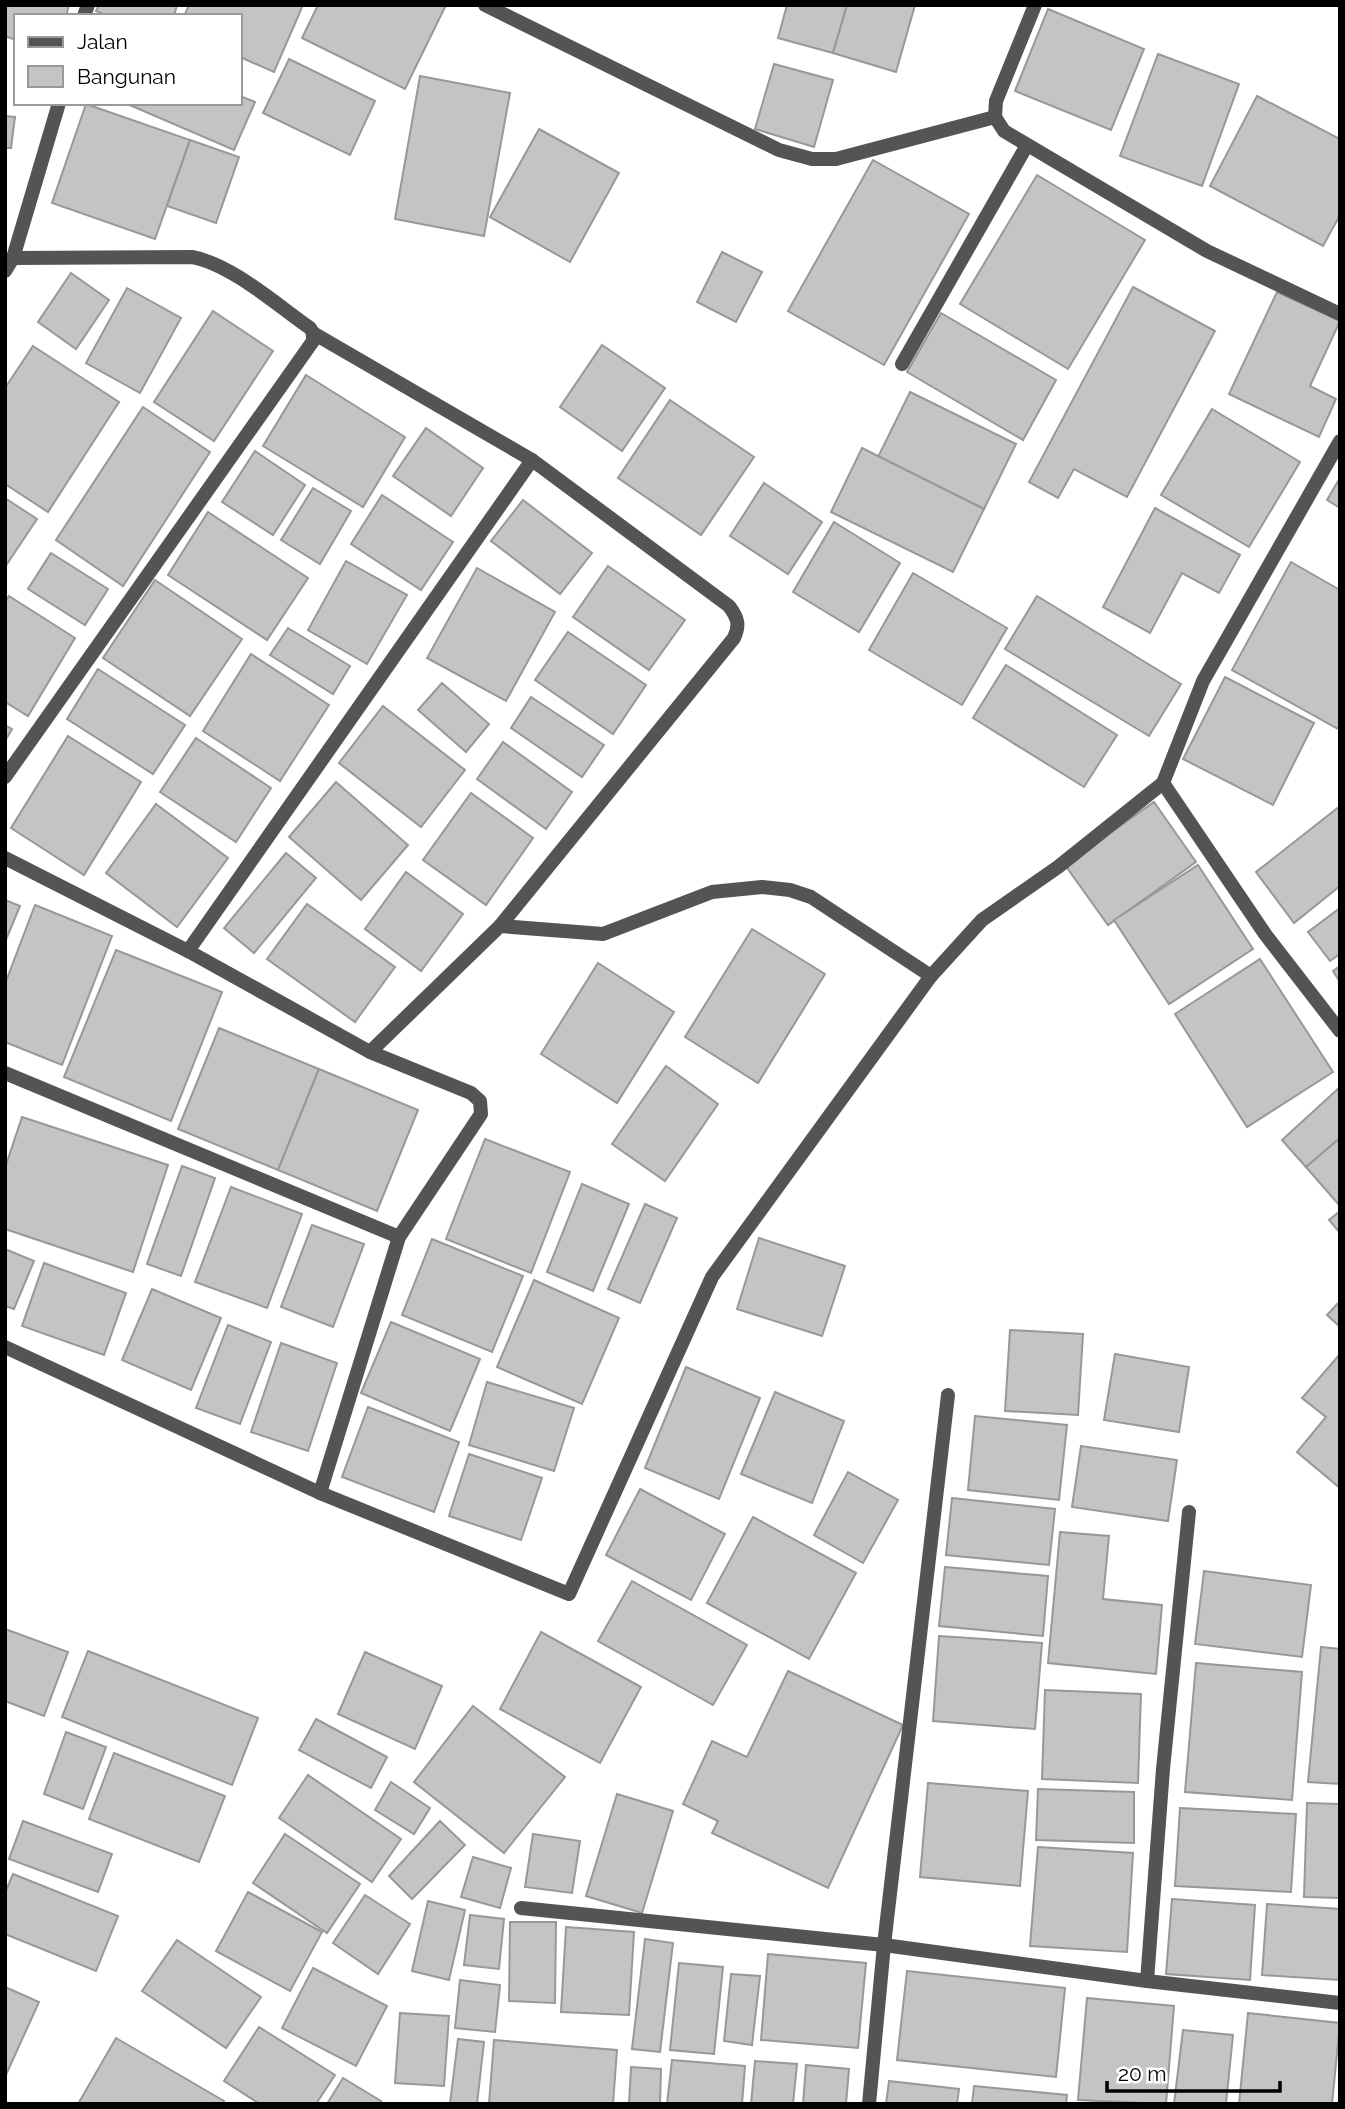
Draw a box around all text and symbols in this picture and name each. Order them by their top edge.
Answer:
legend [14,14,242,105]
text: Jalan [77,29,128,54]
text: Bangunan [77,64,176,89]
scale bar [1107,2050,1280,2094]
text: 20 m [1118,2061,1166,2086]

